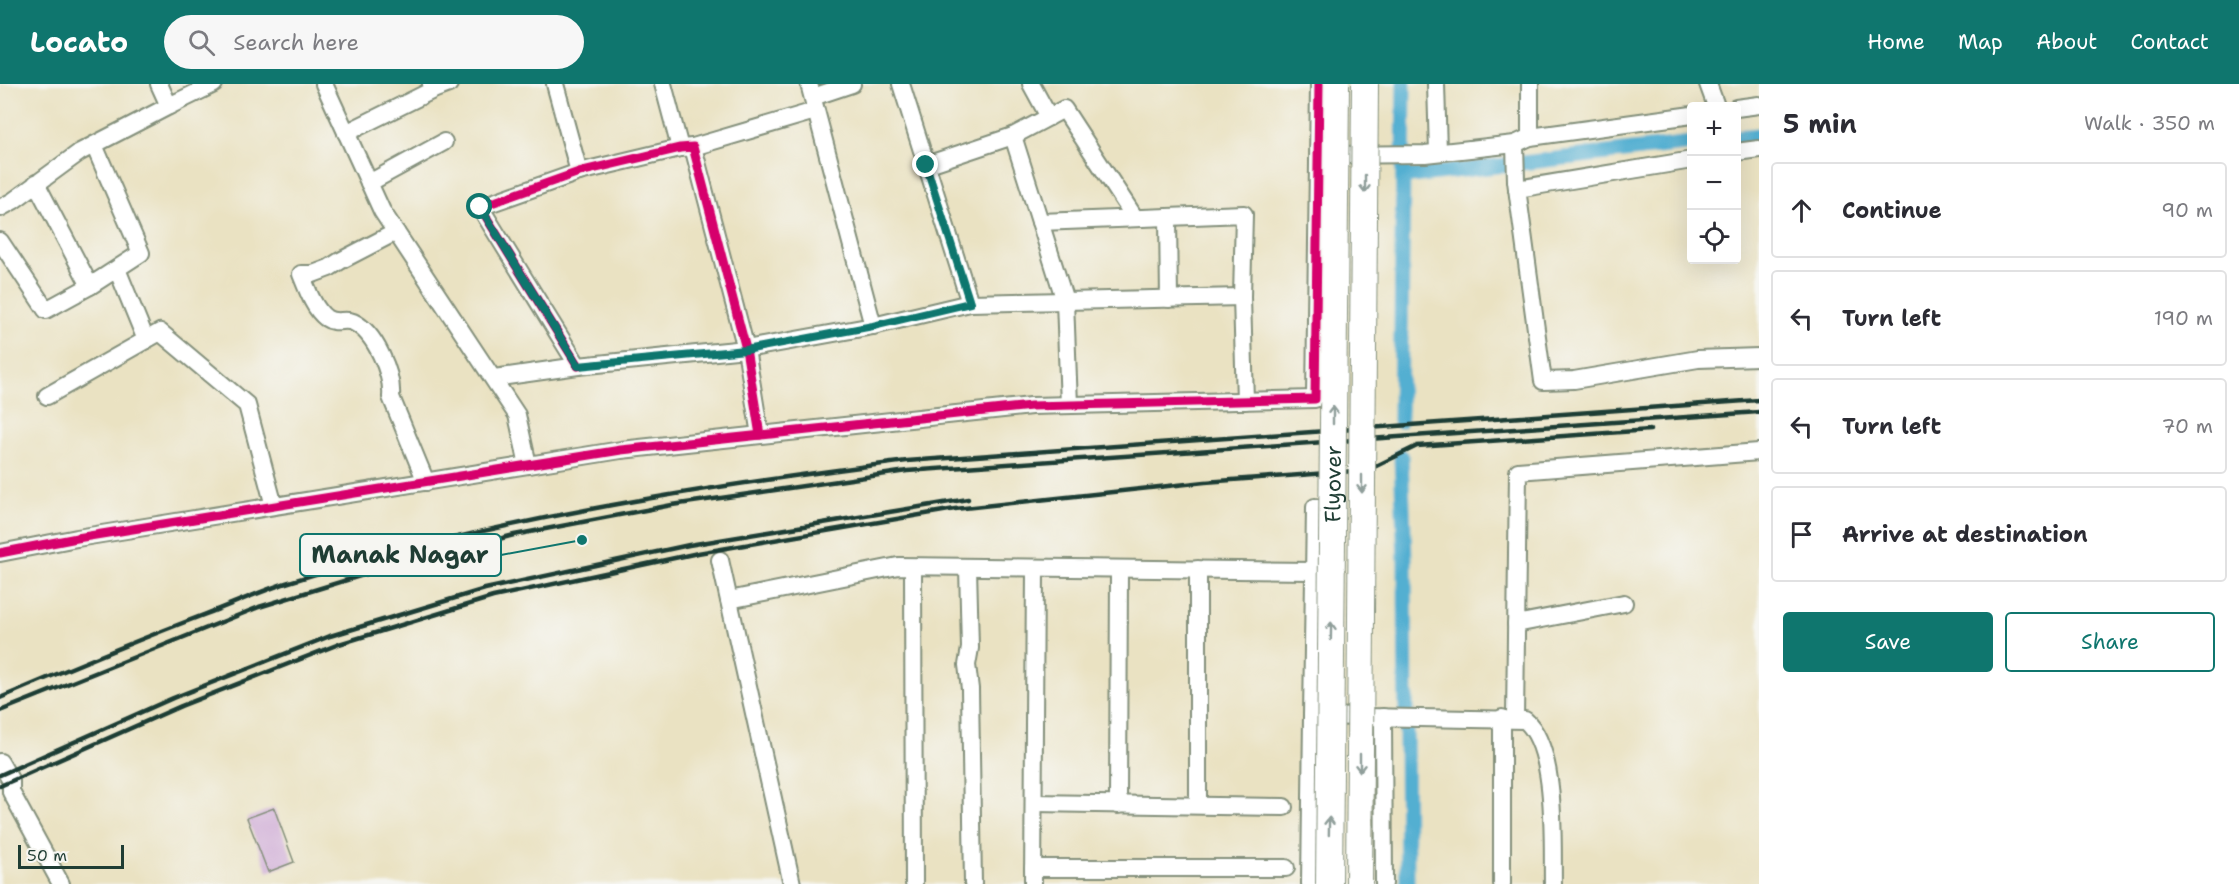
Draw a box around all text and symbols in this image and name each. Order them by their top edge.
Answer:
search box [164,15,584,69]
text: Locato [30,23,128,61]
icon: search [185,26,218,59]
text: Search here [233,28,359,57]
text: Home [1867,28,1925,56]
text: Map [1958,28,2003,56]
text: About [2036,28,2097,56]
text: Contact [2130,28,2209,56]
map controls [1687,102,1741,264]
button: + [1687,102,1741,156]
text: 5 min [1783,106,1857,141]
text: Walk · 350 m [2084,110,2215,136]
route end [912,151,938,177]
button: − [1687,156,1741,210]
one-way arrow [1359,174,1371,194]
route start [466,193,492,219]
icon: ahead [1785,194,1818,227]
text: Continue [1842,196,1942,225]
text: 90 m [2161,197,2213,223]
button: locate [1687,210,1741,264]
icon: left [1785,302,1818,335]
text: Turn left [1842,304,1941,333]
text: 190 m [2154,305,2213,331]
one-way arrow [1327,405,1339,425]
icon: left [1785,410,1818,443]
text: Turn left [1842,412,1941,441]
text: 70 m [2161,413,2213,439]
street label: Flyover [1318,445,1348,523]
one-way arrow [1356,474,1368,494]
icon: arrive [1785,518,1818,551]
text: Arrive at destination [1842,520,2088,549]
callout: Manak Nagar [300,534,501,576]
text: Manak Nagar [311,539,489,571]
button: Save [1783,612,1993,672]
button: Share [2005,612,2215,672]
one-way arrow [1325,621,1337,641]
one-way arrow [1354,753,1366,773]
one-way arrow [1323,816,1335,836]
scale bar [18,842,124,870]
text: 50 m [27,845,67,866]

